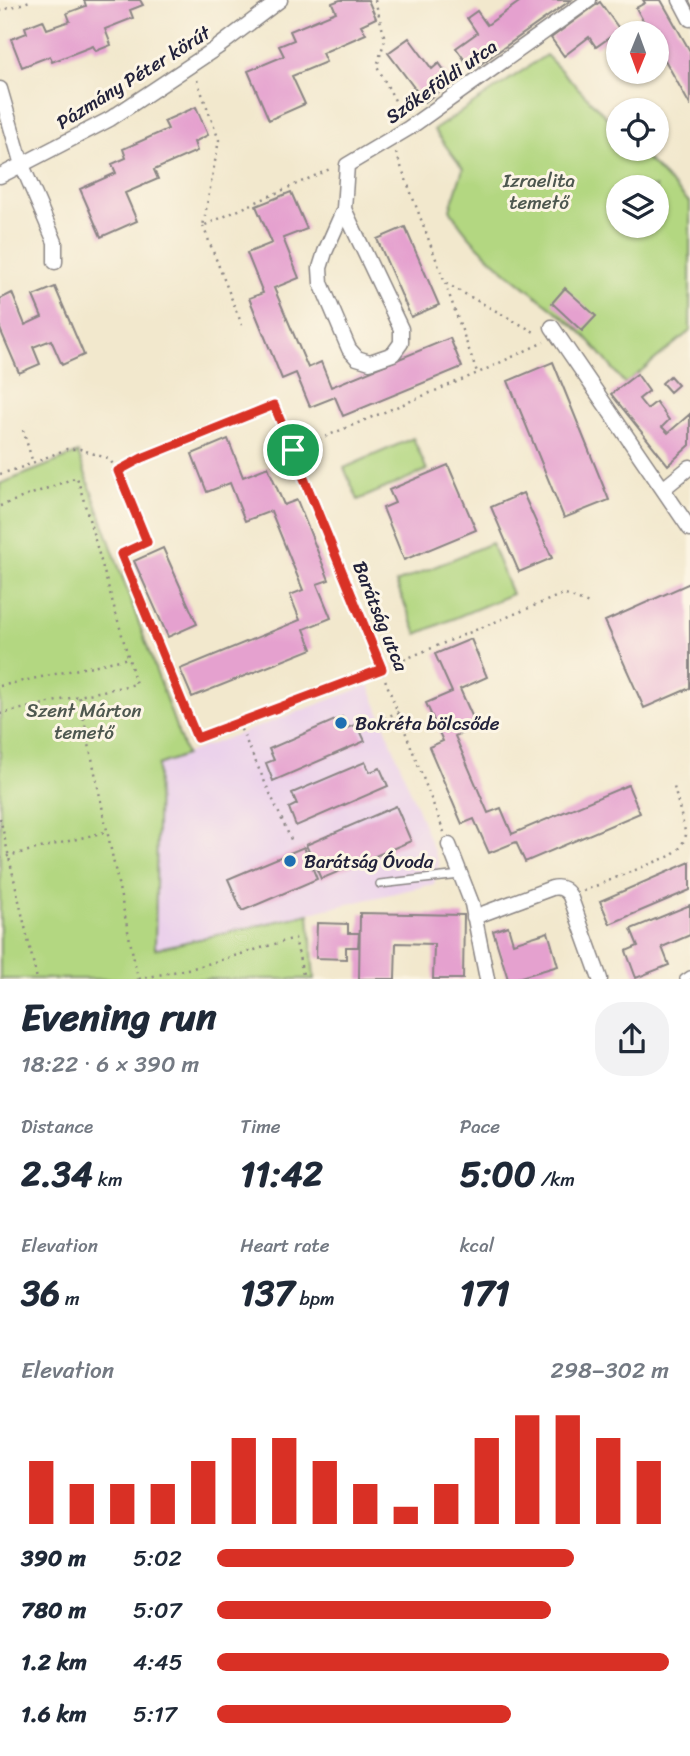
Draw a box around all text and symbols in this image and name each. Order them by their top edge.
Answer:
street label: Pázmány Péter körút [50,16,218,138]
north arrow [606,21,668,84]
map controls [606,21,669,238]
street label: Szőkeföldi utca [378,30,505,132]
button: locate [606,98,669,161]
park label: Izraelita temető [502,164,576,219]
button: layers [606,175,669,238]
pin [263,420,323,480]
icon: arrive [274,431,312,469]
street label: Barátság utca [343,556,418,677]
park label: Szent Márton temető [26,694,142,749]
place label: Bokréta bölcsőde [355,707,500,740]
marker: Bokréta bölcsőde [333,715,349,731]
place label: Barátság Óvoda [304,845,434,878]
marker: Barátság Óvoda [282,853,298,869]
text: Evening run [21,984,217,1051]
button: share [595,1002,669,1076]
text: 18:22 · 6 × 390 m [21,1044,199,1085]
text: Distance [21,1110,93,1143]
text: Time [240,1110,281,1143]
text: Pace [460,1110,500,1143]
text: 2.34 [21,1143,93,1205]
text: 11:42 [240,1143,323,1205]
text: 5:00 [460,1143,536,1205]
text: km [93,1163,122,1196]
text: /km [536,1163,575,1196]
text: Elevation [21,1229,98,1262]
text: Heart rate [240,1229,330,1262]
text: kcal [460,1229,494,1262]
text: 36 [21,1262,60,1324]
text: 137 [240,1262,295,1324]
text: 171 [460,1262,510,1324]
text: m [60,1282,80,1315]
text: bpm [295,1282,335,1315]
text: Elevation [21,1350,114,1391]
text: 298–302 m [551,1350,669,1391]
text: 390 m [21,1538,86,1579]
text: 5:02 [133,1538,182,1579]
text: 780 m [21,1590,86,1631]
text: 5:07 [133,1590,182,1631]
text: 1.2 km [21,1642,87,1683]
text: 4:45 [133,1642,183,1683]
text: 1.6 km [21,1694,87,1735]
text: 5:17 [133,1694,177,1735]

